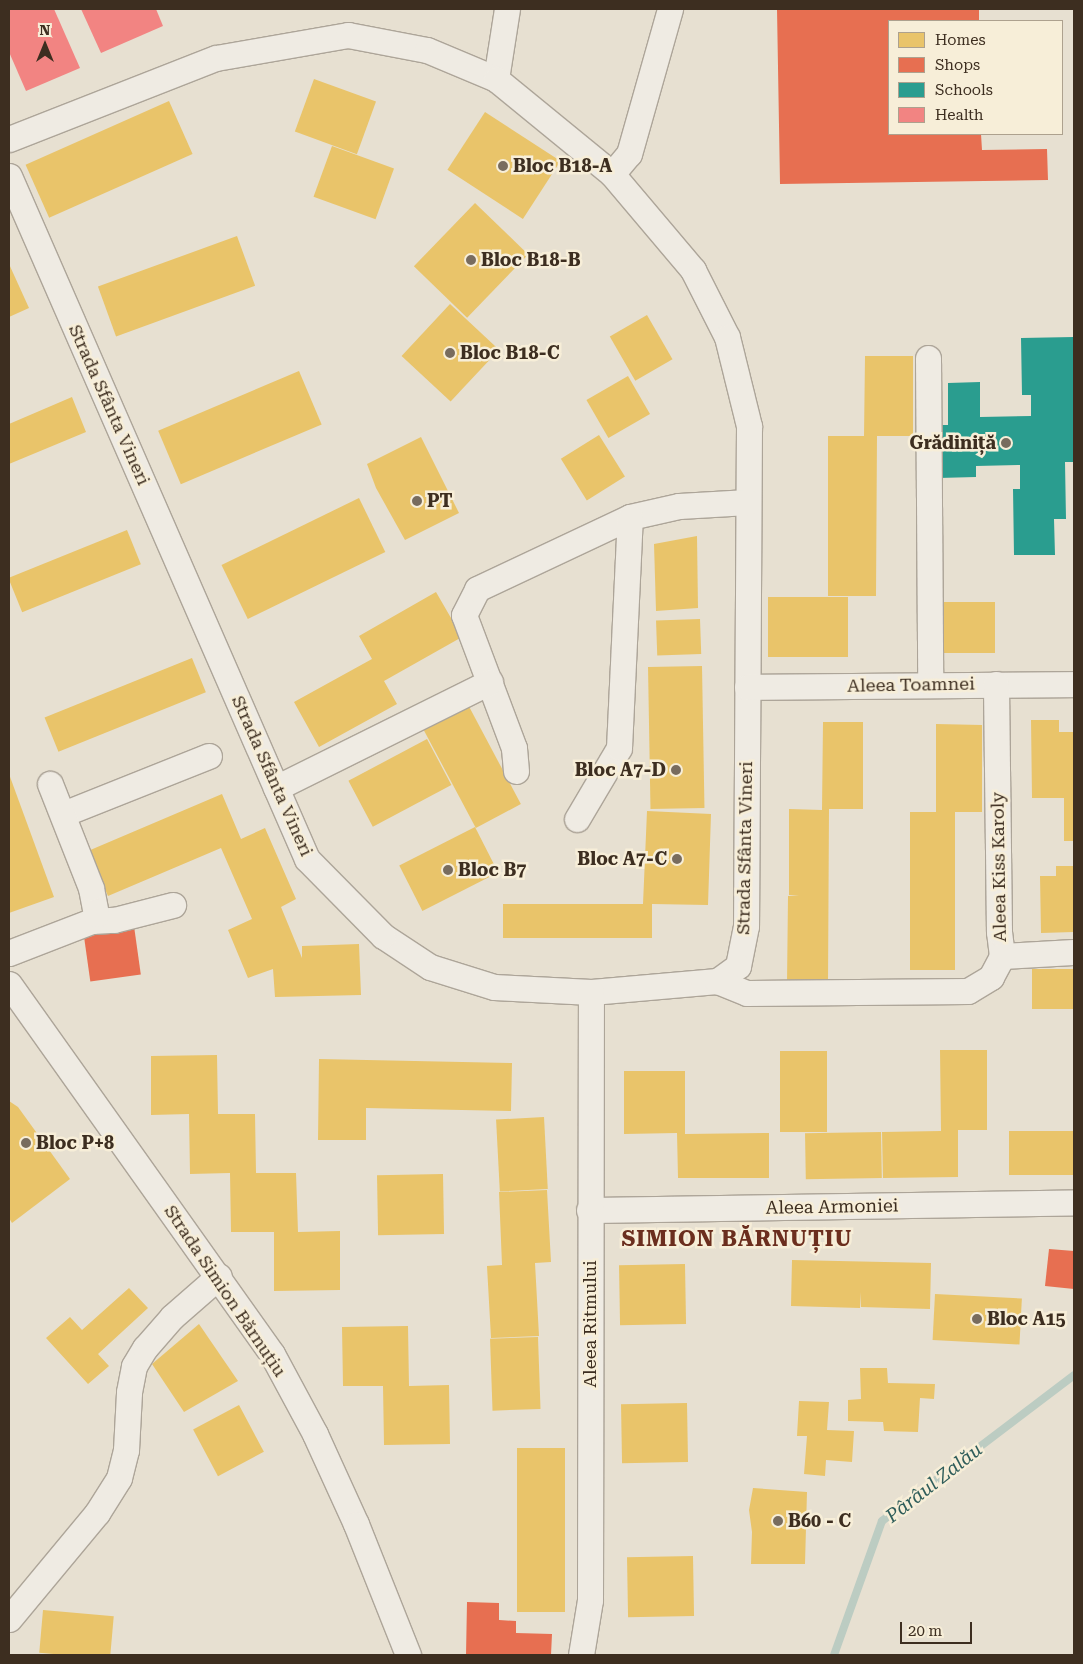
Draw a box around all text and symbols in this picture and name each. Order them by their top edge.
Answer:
north arrow [20,20,70,70]
legend [888,20,1063,135]
text: N [40,22,50,38]
text: Homes [935,31,986,49]
text: Shops [935,56,980,74]
text: Schools [935,81,993,99]
text: Health [935,106,984,124]
place label: Bloc B18-A [513,155,612,177]
marker: Bloc B18-A [497,160,509,172]
place label: Bloc B18-B [481,249,581,271]
marker: Bloc B18-B [465,254,477,266]
street label: Strada Sfânta Vineri [64,321,154,489]
place label: Bloc B18-C [460,342,560,364]
marker: Bloc B18-C [444,347,456,359]
place label: Grădiniță [910,432,996,454]
marker: Grădiniță [1000,437,1012,449]
place label: PT [427,490,453,512]
marker: PT [411,495,423,507]
street label: Aleea Toamnei [847,673,975,697]
street label: Strada Sfânta Vineri [227,692,317,860]
place label: Bloc A7-D [575,759,666,781]
street label: Strada Sfânta Vineri [733,761,757,935]
marker: Bloc A7-D [670,764,682,776]
street label: Aleea Kiss Karoly [987,792,1011,942]
place label: Bloc A7-C [577,848,667,870]
marker: Bloc A7-C [671,853,683,865]
place label: Bloc B7 [458,859,526,881]
marker: Bloc B7 [442,864,454,876]
place label: Bloc P+8 [36,1132,114,1154]
marker: Bloc P+8 [20,1137,32,1149]
street label: Aleea Armoniei [765,1195,899,1219]
street label: Strada Simion Bărnuțiu [159,1201,291,1381]
district label: SIMION BĂRNUȚIU [620,1226,854,1252]
street label: Aleea Ritmului [579,1260,601,1388]
place label: Bloc A15 [987,1308,1066,1330]
marker: Bloc A15 [971,1313,983,1325]
water label: Pârâul Zalău [881,1438,987,1528]
place label: B60 - C [788,1510,851,1532]
marker: B60 - C [772,1515,784,1527]
scale bar [903,1612,976,1644]
text: 20 m [908,1622,942,1640]

